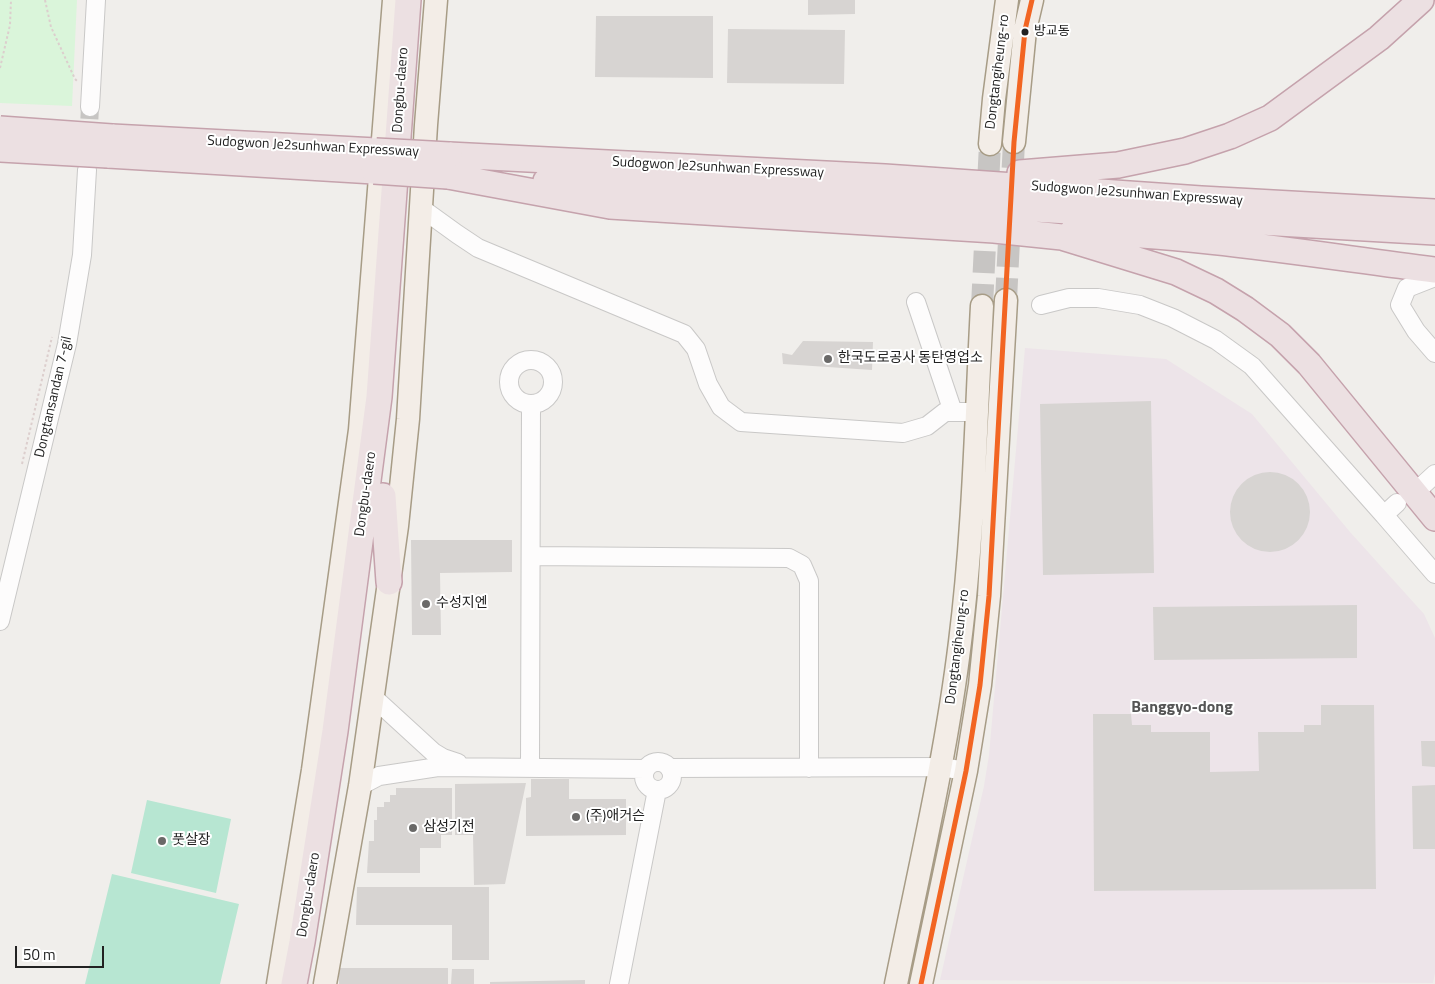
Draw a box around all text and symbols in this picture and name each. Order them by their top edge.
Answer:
street label: Dongtangiheung-ro [983,14,1013,130]
place label: 방교동 [1034,24,1070,40]
marker: 방교동 [1020,27,1030,37]
street label: Dongbu-daero [390,47,412,133]
street label: Sudogwon Je2sunhwan Expressway [207,133,419,161]
street label: Sudogwon Je2sunhwan Expressway [612,154,824,182]
street label: Sudogwon Je2sunhwan Expressway [1031,178,1243,210]
street label: Dongtansandan 7-gil [32,335,76,459]
place label: 한국도로공사 동탄영업소 [838,351,983,367]
marker: 한국도로공사 동탄영업소 [822,353,834,365]
street label: Dongbu-daero [352,450,380,538]
street label: Dongtangiheung-ro [943,589,973,705]
place label: 수성지엔 [436,596,488,612]
marker: 수성지엔 [420,598,432,610]
district label: Banggyo-dong [1131,698,1233,718]
place label: (주)애거슨 [586,809,645,825]
marker: (주)애거슨 [570,811,582,823]
place label: 삼성기전 [423,820,475,836]
marker: 삼성기전 [407,822,419,834]
place label: 풋살장 [172,833,211,849]
marker: 풋살장 [156,835,168,847]
street label: Dongbu-daero [294,851,324,939]
scale bar [18,936,106,968]
text: 50 m [23,943,56,966]

